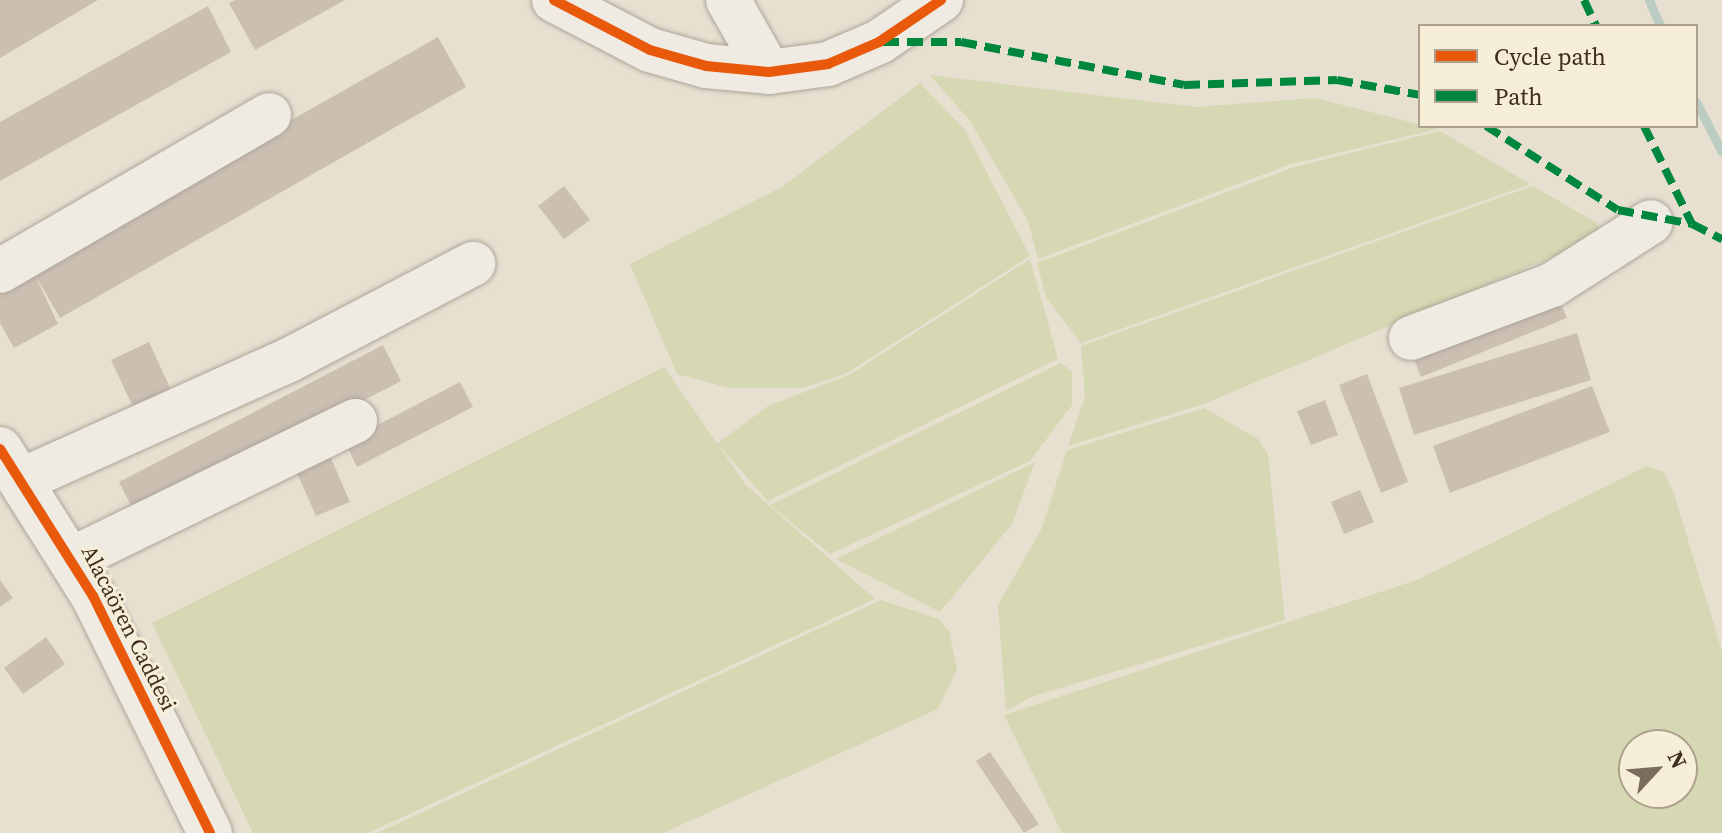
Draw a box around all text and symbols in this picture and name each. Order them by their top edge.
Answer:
legend [1418,24,1698,128]
text: Cycle path [1494,40,1606,73]
text: Path [1494,80,1543,113]
street label: Alacaören Caddesi [76,541,182,715]
north arrow [1618,729,1698,809]
text: N [1661,746,1695,773]

